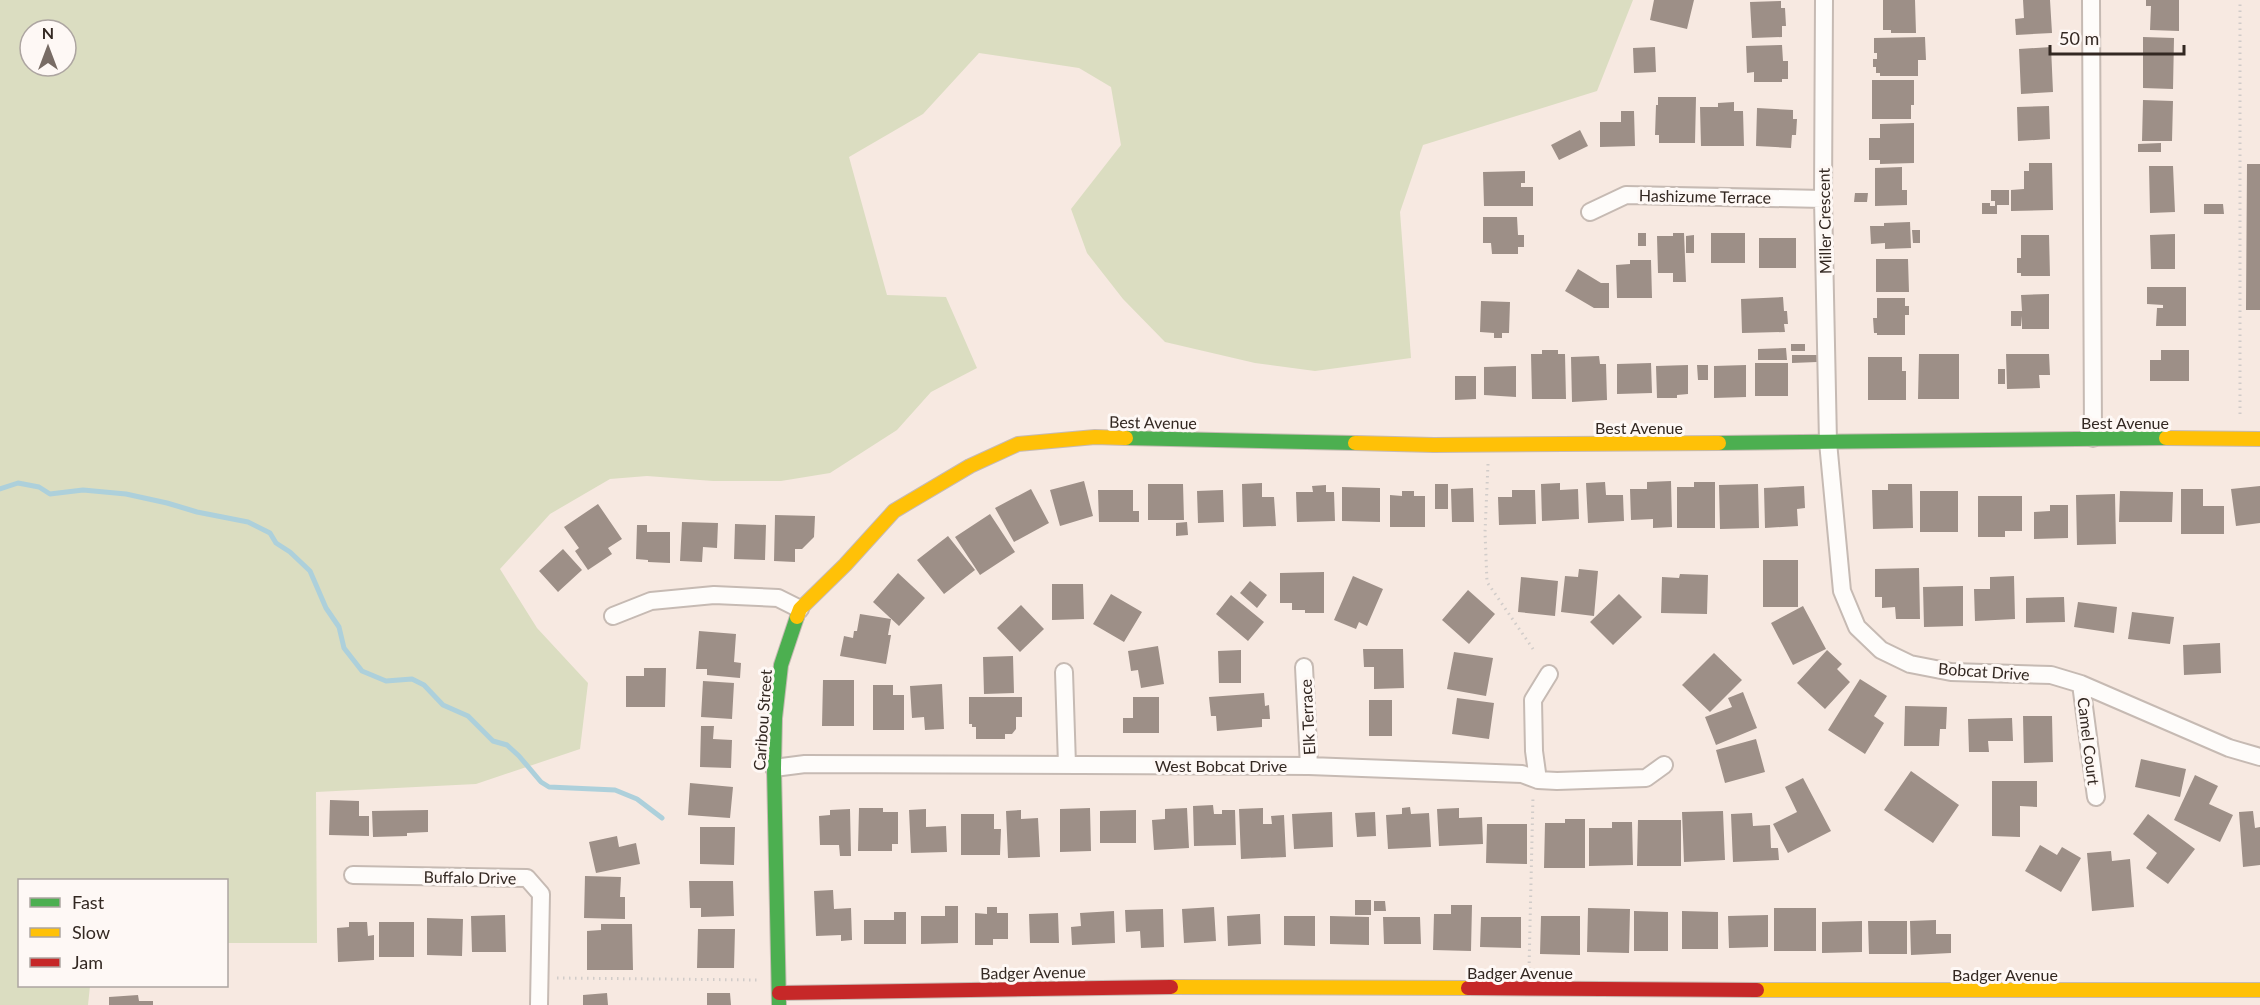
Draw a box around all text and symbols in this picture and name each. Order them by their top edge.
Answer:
north arrow [18,18,78,78]
scale bar [2050,18,2184,56]
text: N [42,23,54,42]
text: 50 m [2059,27,2099,49]
street label: Miller Crescent [1814,167,1834,274]
street label: Hashizume Terrace [1639,185,1771,207]
street label: Best Avenue [1109,412,1197,432]
street label: Best Avenue [2081,413,2169,432]
street label: Best Avenue [1595,418,1683,437]
street label: Bobcat Drive [1938,658,2030,684]
street label: Caribou Street [749,668,775,771]
street label: Elk Terrace [1296,679,1318,755]
street label: Camel Court [2074,696,2104,786]
street label: West Bobcat Drive [1155,756,1287,775]
street label: Buffalo Drive [423,867,517,887]
legend [18,879,228,987]
text: Fast [72,891,105,913]
text: Slow [72,921,110,943]
text: Jam [72,951,103,973]
street label: Badger Avenue [980,962,1086,982]
street label: Badger Avenue [1467,963,1573,982]
street label: Badger Avenue [1952,965,2058,984]

